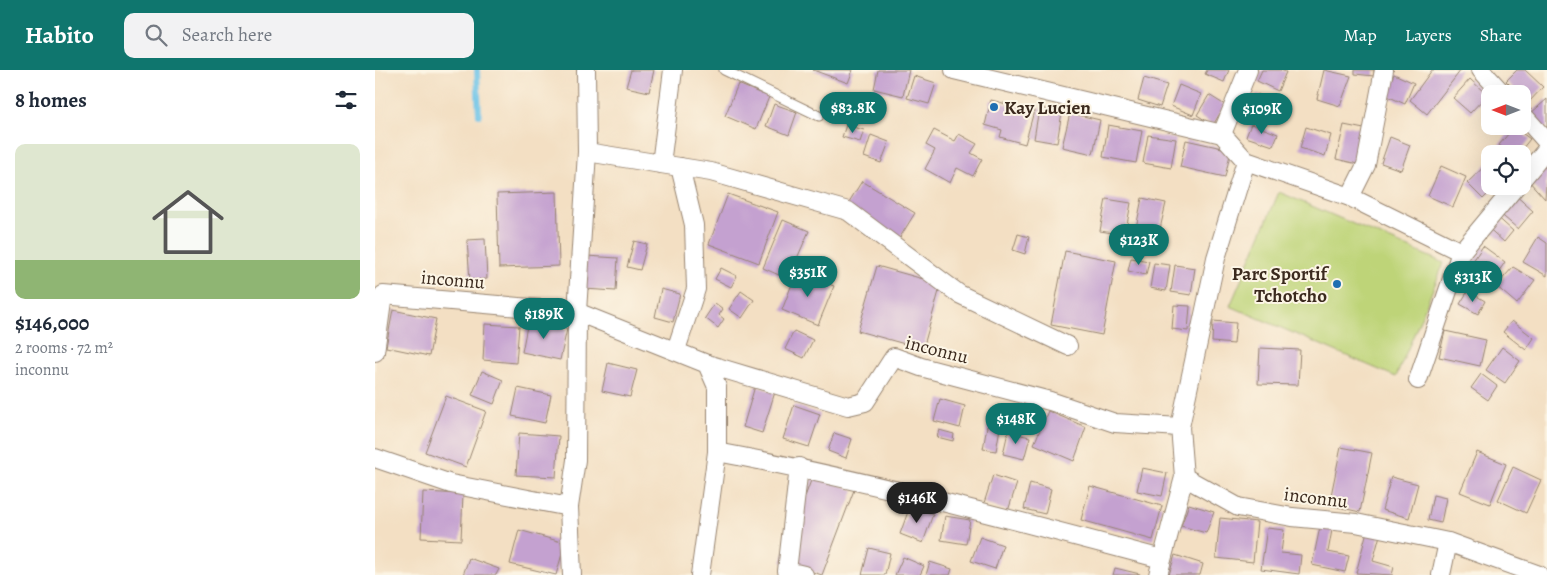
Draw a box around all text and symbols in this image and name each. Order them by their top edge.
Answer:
search box [124,13,474,58]
text: Habito [25,19,94,51]
icon: search [142,21,170,49]
text: Search here [182,22,272,48]
text: Map [1344,23,1377,47]
text: Layers [1405,23,1452,47]
text: Share [1480,23,1522,47]
north arrow [1481,85,1531,135]
map controls [1481,85,1531,195]
text: 8 homes [15,86,87,114]
icon: filters [332,86,360,114]
pin: $83.8K [812,92,894,134]
pin: $109K [1227,92,1297,135]
place label: Kay Lucien [1004,95,1091,121]
text: $83.8K [831,97,875,119]
text: $109K [1242,98,1282,120]
marker: Kay Lucien [988,101,1000,113]
button: locate [1481,145,1531,195]
icon: home [143,177,233,267]
pin: $123K [1104,224,1174,266]
text: $123K [1120,229,1158,251]
pin: $351K [773,256,843,298]
pin: $313K [1438,260,1508,303]
text: $351K [789,261,827,283]
place label: Parc Sportif Tchotcho [1232,261,1330,309]
street label: inconnu [420,264,487,296]
text: $313K [1454,266,1492,288]
marker: Parc Sportif Tchotcho [1331,278,1343,290]
pin: $189K [509,298,579,340]
text: $189K [525,303,563,325]
text: $146,000 [15,309,89,337]
street label: inconnu [903,330,972,371]
text: 2 rooms · 72 m² [15,337,113,359]
text: inconnu [15,359,69,381]
pin: $148K [981,402,1051,445]
text: $148K [997,408,1035,430]
street label: inconnu [1282,481,1350,515]
pin: $146K [882,482,952,524]
text: $146K [898,487,936,509]

